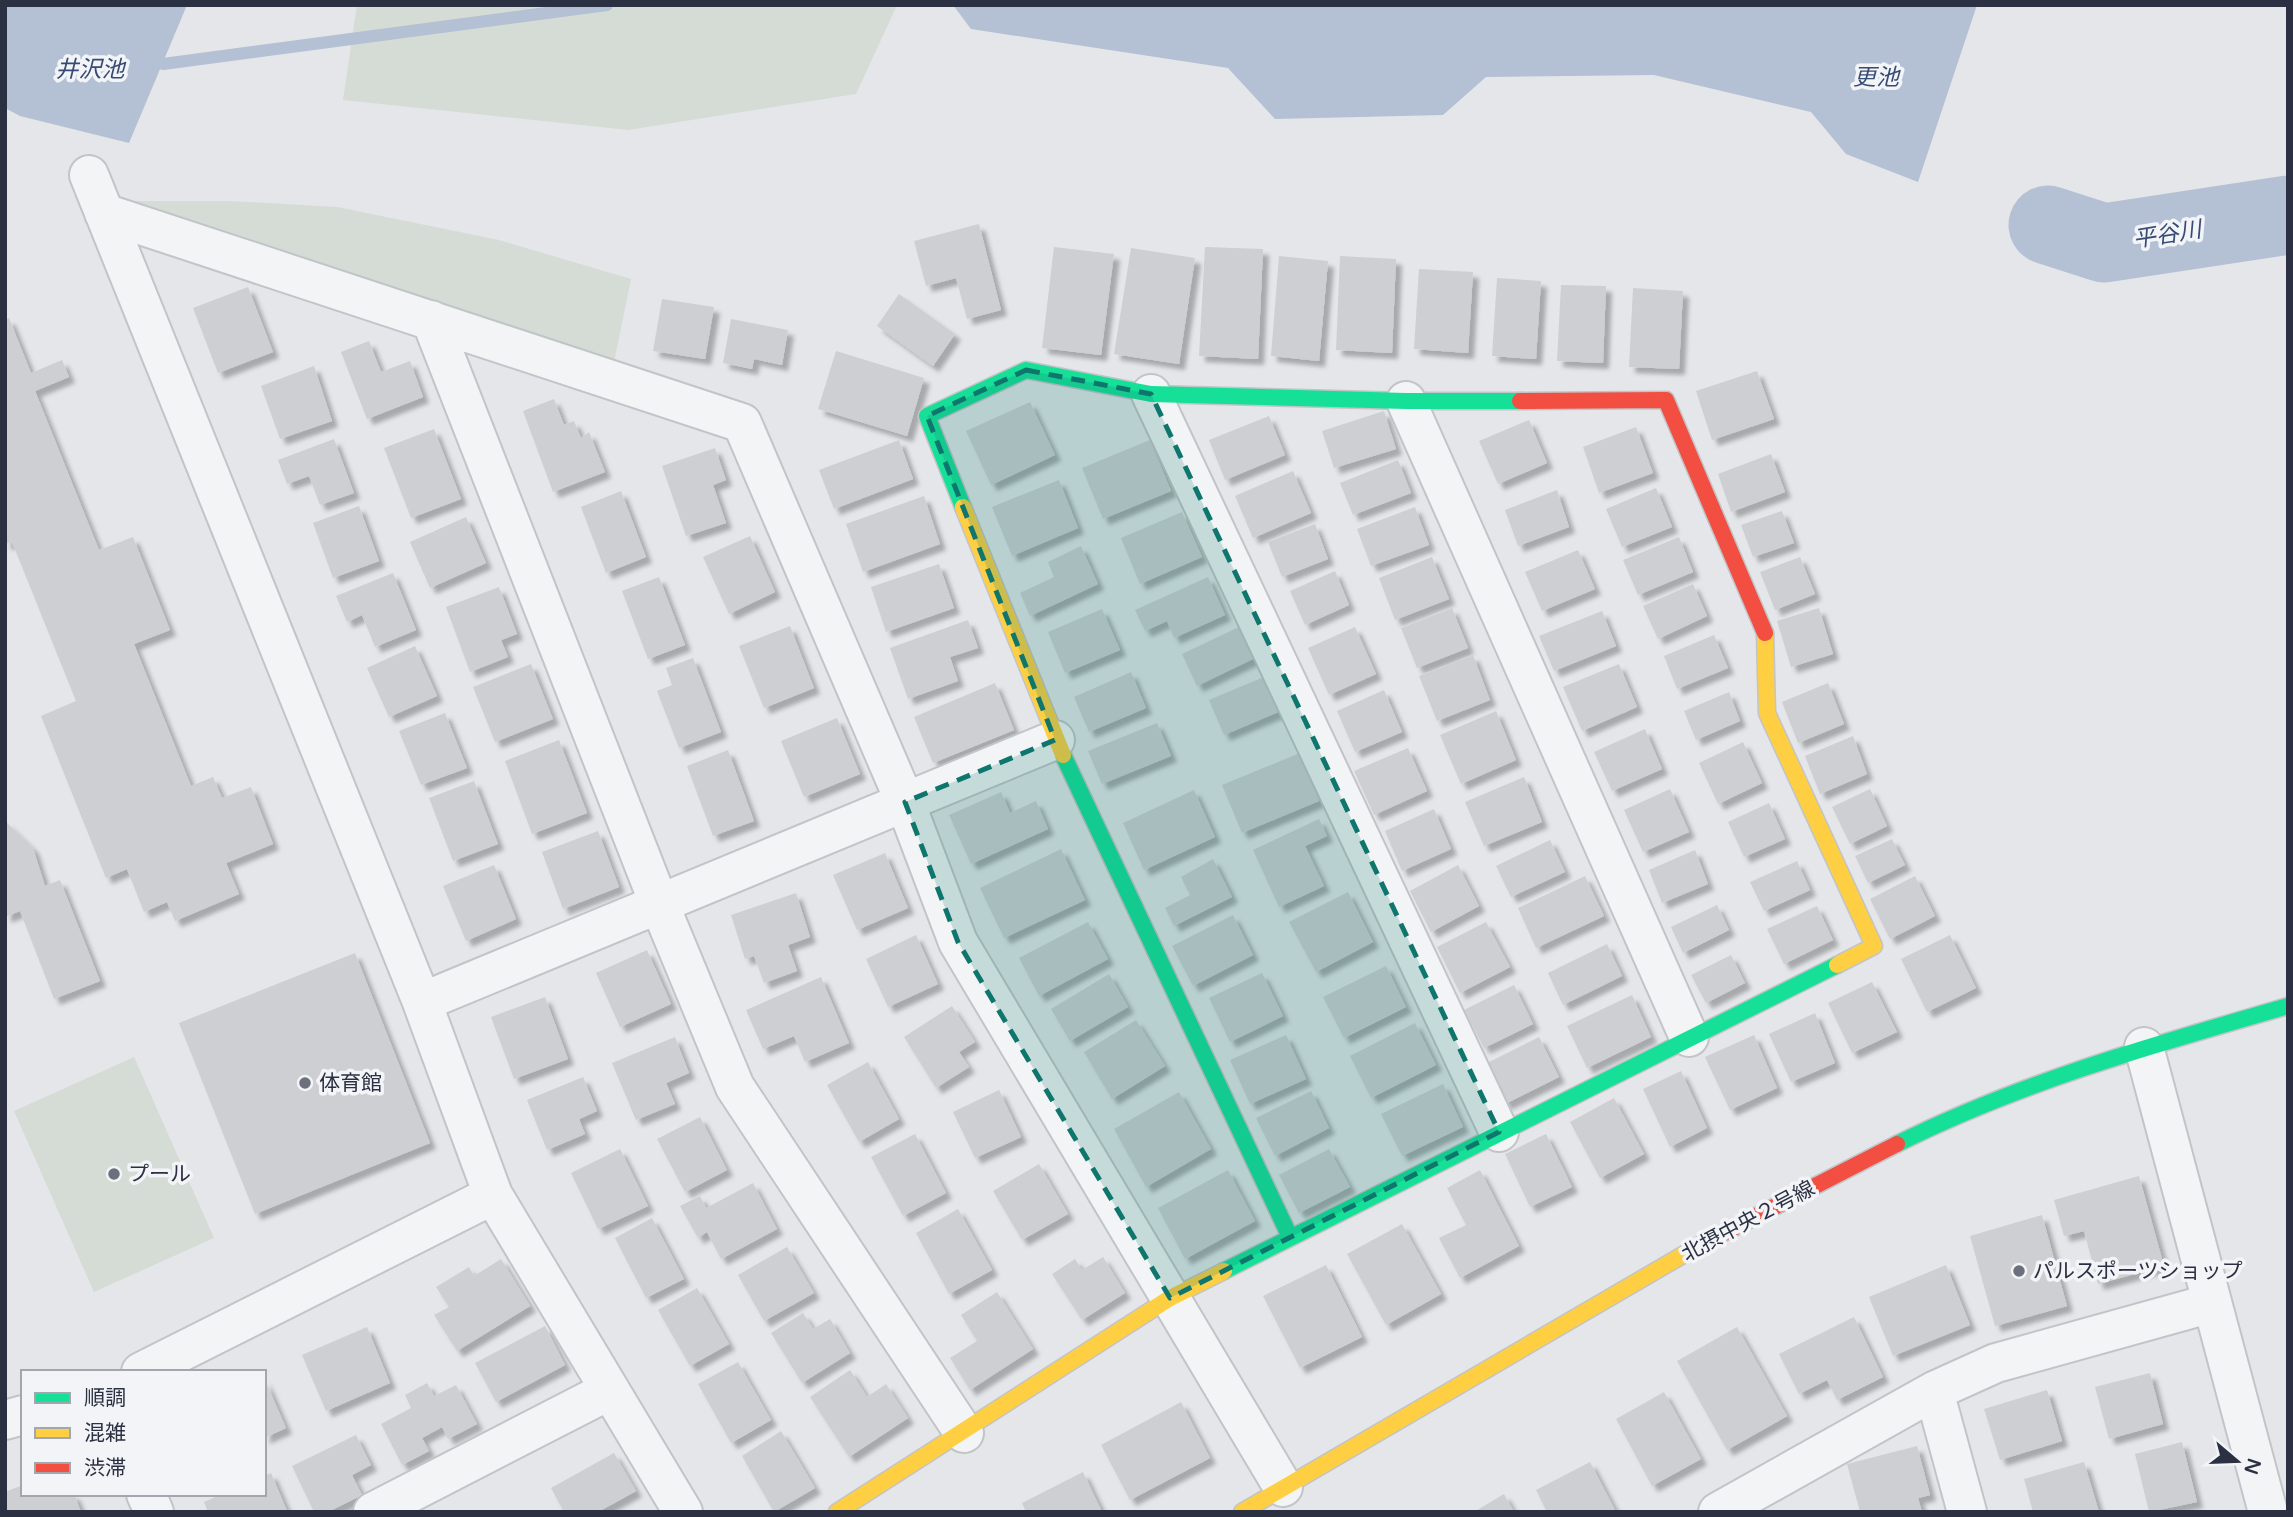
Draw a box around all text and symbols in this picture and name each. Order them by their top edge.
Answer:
water label: 井沢池 [56,56,127,84]
water label: 更池 [1853,64,1901,92]
water label: 平谷川 [2131,215,2206,254]
place label: 体育館 [319,1071,382,1096]
marker: 体育館 [297,1075,313,1091]
place label: プール [128,1162,191,1187]
marker: プール [106,1166,122,1182]
street label: 北摂中央２号線 [1677,1176,1819,1267]
place label: パルスポーツショップ [2033,1259,2243,1284]
marker: パルスポーツショップ [2011,1263,2027,1279]
legend [21,1370,266,1496]
text: 順調 [84,1386,126,1411]
text: 混雑 [84,1421,126,1446]
north arrow [2202,1426,2272,1496]
text: N [2239,1455,2265,1477]
text: 渋滞 [84,1456,126,1481]

